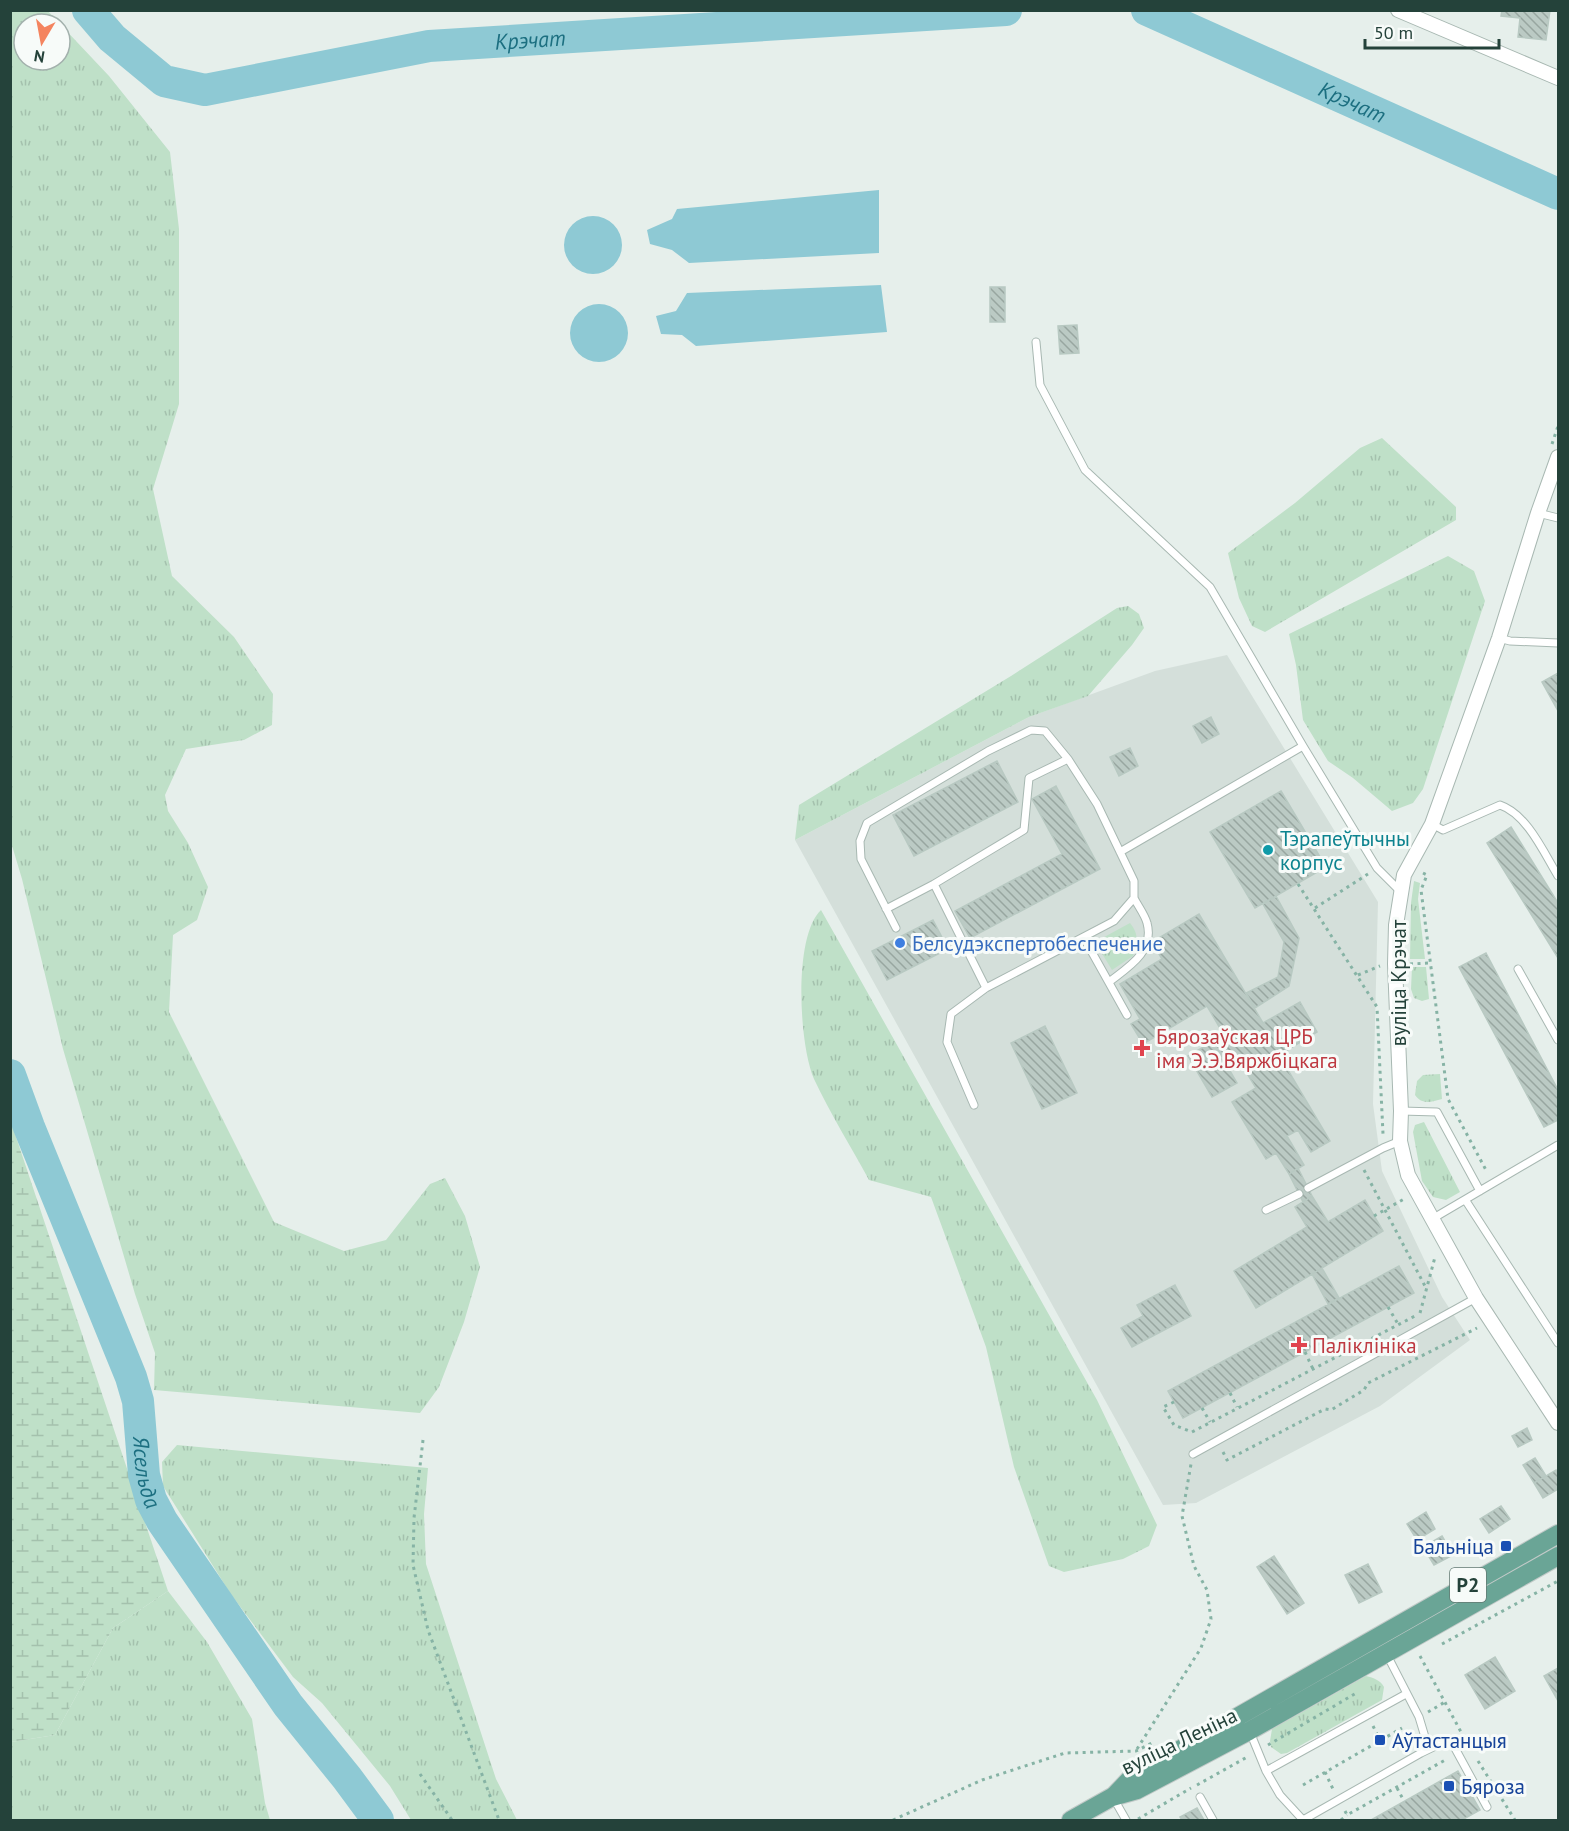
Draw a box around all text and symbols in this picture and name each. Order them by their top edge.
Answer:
north arrow [12,12,72,72]
scale bar [1365,12,1498,50]
text: 50 m [1374,21,1413,44]
water label: Крэчат [494,24,566,56]
text: N [32,46,46,68]
water label: Крэчат [1314,75,1390,129]
place label: Тэрапеўтычны корпус [1280,825,1410,876]
marker: Тэрапеўтычны корпус [1261,843,1275,857]
street label: вуліца Крэчат [1385,919,1412,1046]
place label: Белсудэкспертобеспечение [912,930,1163,957]
marker: Белсудэкспертобеспечение [893,936,907,950]
place label: Бярозаўская ЦРБ імя Э.Э.Вяржбіцкага [1156,1023,1338,1074]
marker: Бярозаўская ЦРБ імя Э.Э.Вяржбіцкага [1133,1039,1151,1057]
place label: Паліклініка [1312,1332,1417,1359]
marker: Паліклініка [1290,1336,1308,1354]
water label: Ясельда [127,1434,167,1514]
place label: Бальніца [1413,1533,1494,1560]
marker: Бальніца [1499,1539,1513,1553]
road number: Р2 [1450,1568,1486,1602]
street label: вуліца Леніна [1116,1701,1242,1781]
place label: Аўтастанцыя [1392,1727,1507,1754]
marker: Аўтастанцыя [1373,1733,1387,1747]
place label: Бяроза [1461,1773,1525,1800]
marker: Бяроза [1442,1779,1456,1793]

